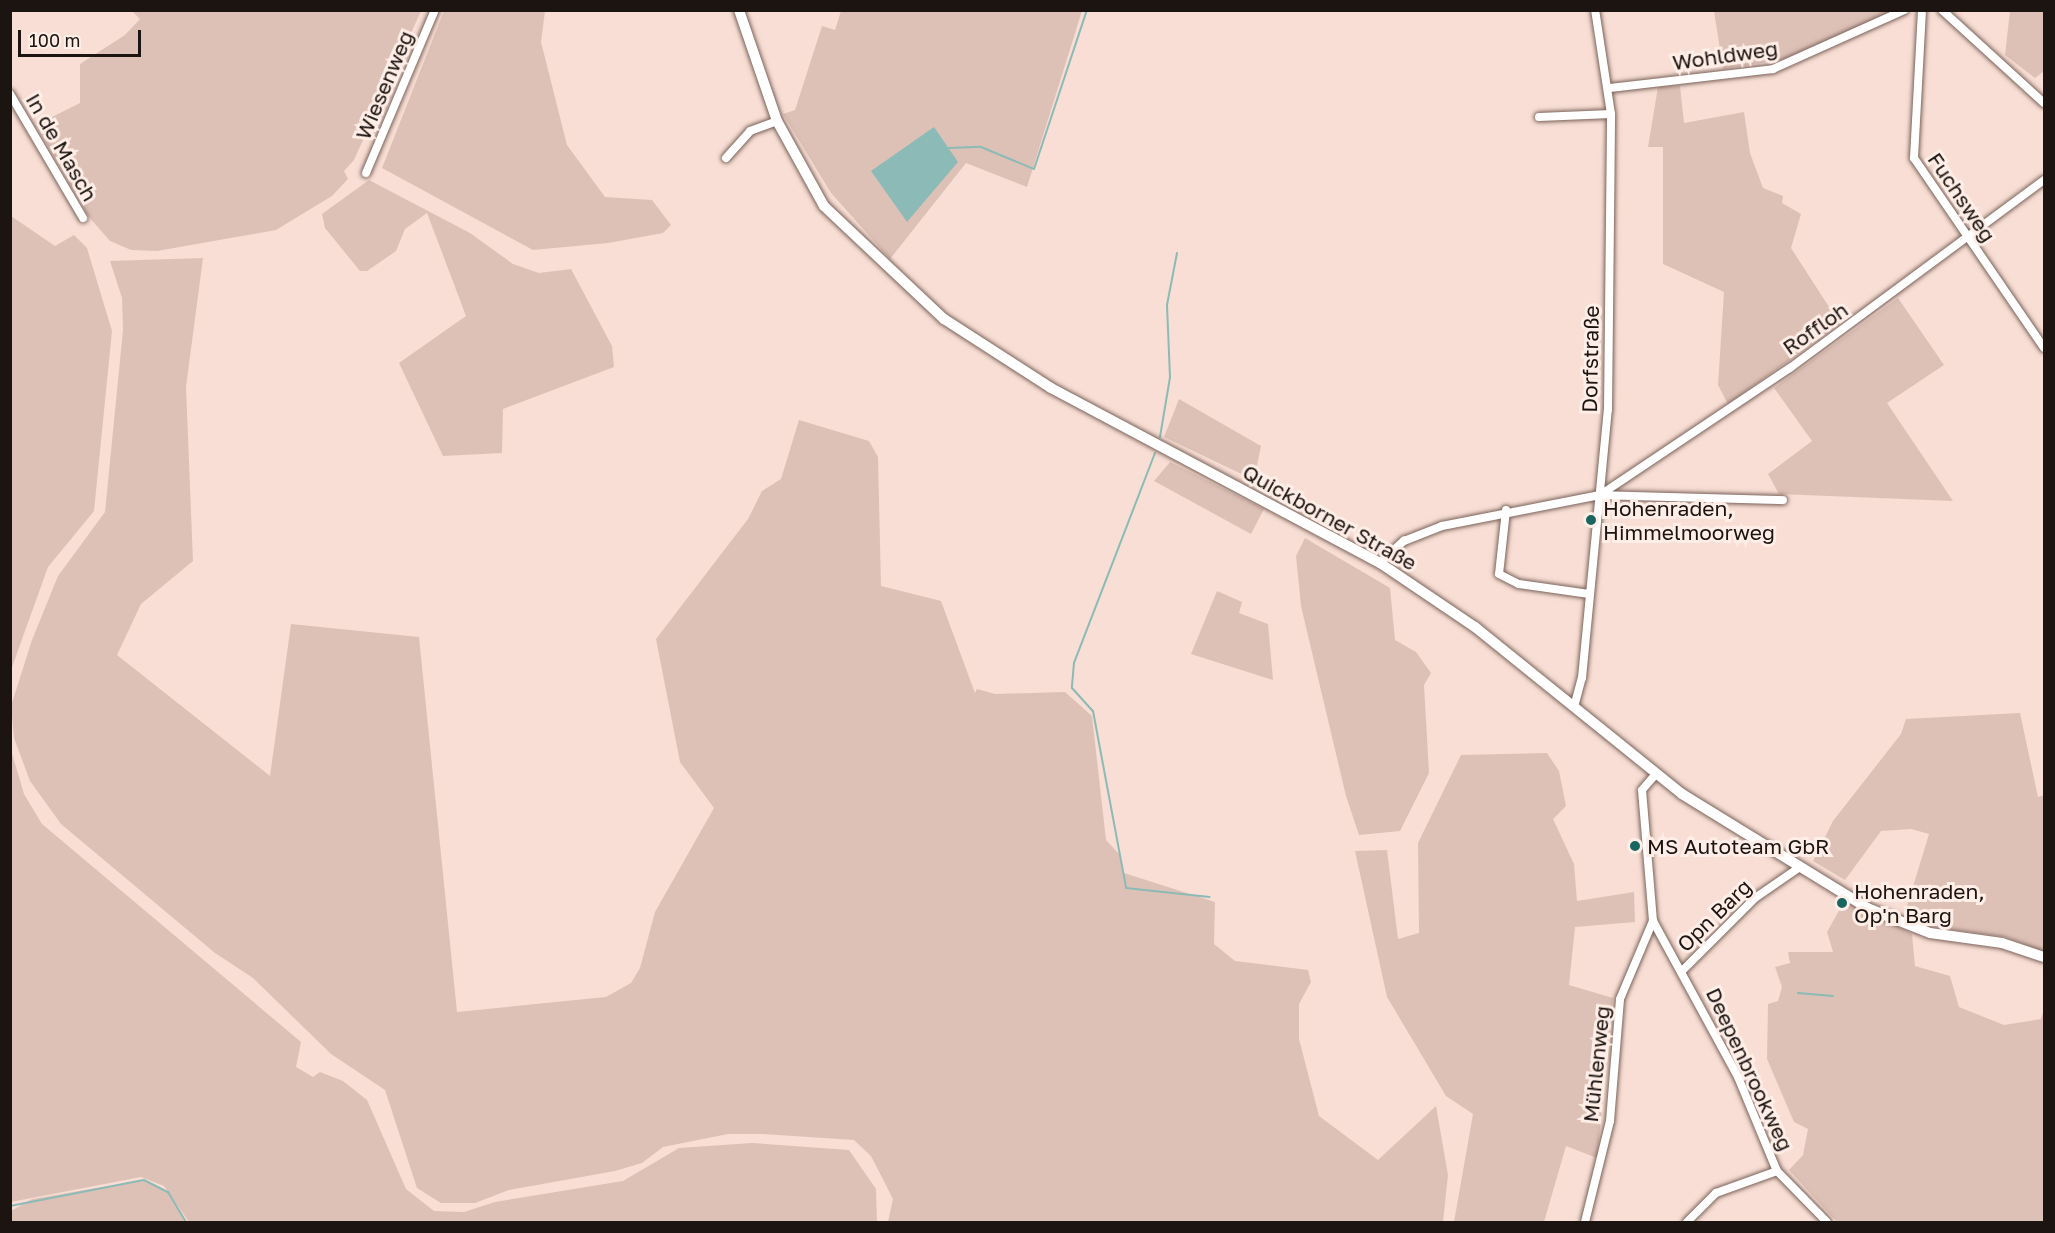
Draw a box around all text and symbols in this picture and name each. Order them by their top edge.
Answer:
scale bar [21,18,144,56]
street label: Wiesenweg [350,27,418,143]
text: 100 m [29,29,80,51]
street label: Wohldweg [1671,35,1779,75]
street label: In de Masch [21,89,103,205]
street label: Fuchsweg [1923,147,2001,247]
street label: Roffloh [1777,296,1853,360]
street label: Dorfstraße [1576,305,1604,413]
street label: Quickborner Straße [1239,459,1421,575]
place label: Hohenraden, Himmelmoorweg [1603,495,1775,545]
marker: Hohenraden, Himmelmoorweg [1584,513,1598,527]
place label: MS Autoteam GbR [1647,833,1829,859]
marker: MS Autoteam GbR [1628,839,1642,853]
street label: Opn Barg [1672,873,1756,957]
place label: Hohenraden, Op'n Barg [1854,878,1985,928]
marker: Hohenraden, Op'n Barg [1835,896,1849,910]
street label: Deepenbrookweg [1701,983,1799,1155]
street label: Mühlenweg [1577,1005,1615,1123]

